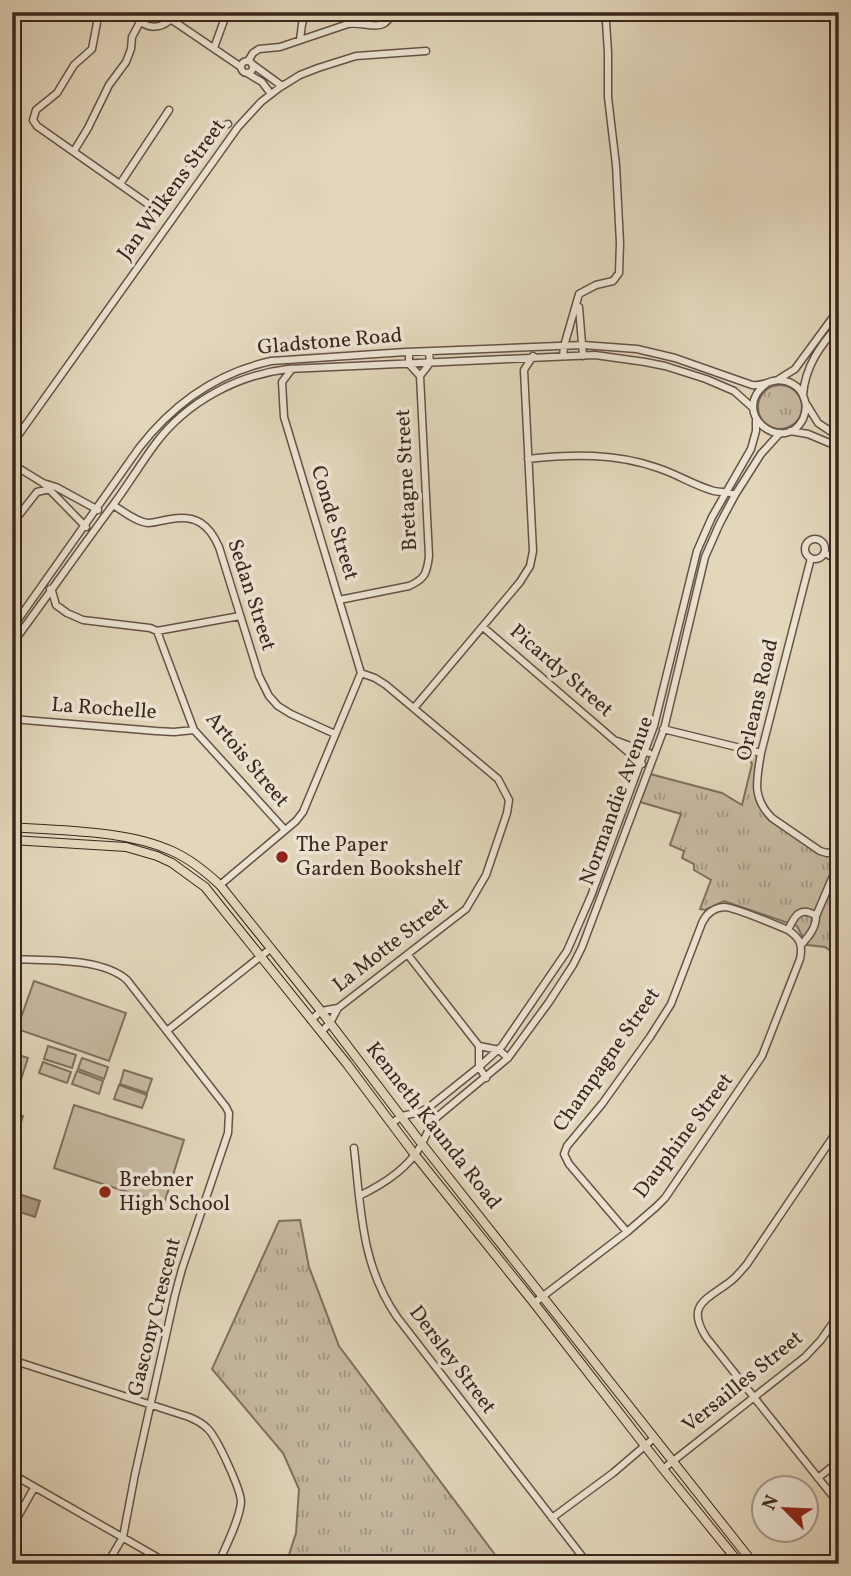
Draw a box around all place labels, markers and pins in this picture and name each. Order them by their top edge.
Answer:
place label: The Paper Garden Bookshelf [296,831,463,884]
marker: The Paper Garden Bookshelf [274,849,290,865]
place label: Brebner High School [119,1166,230,1219]
marker: Brebner High School [97,1184,113,1200]

